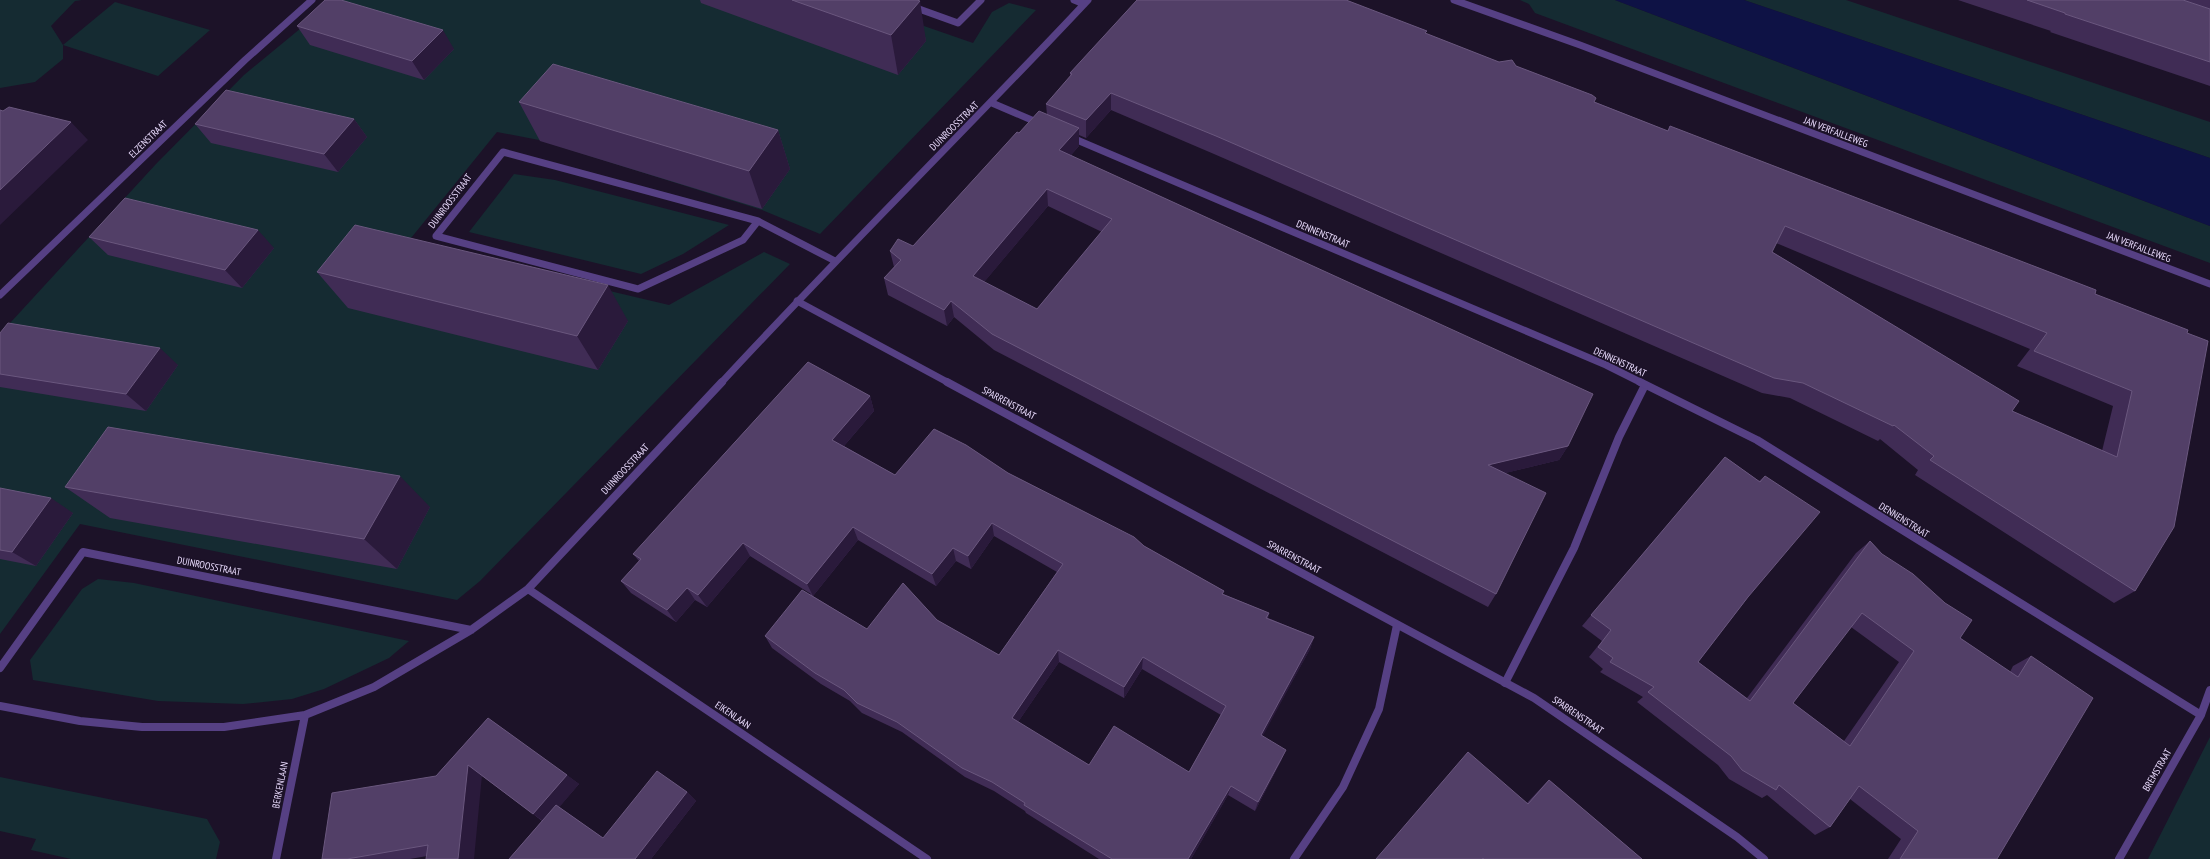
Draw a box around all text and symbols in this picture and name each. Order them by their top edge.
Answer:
street label: DUINROOSSTRAAT [927,98,982,153]
street label: JAN VERFAILLEWEG [1801,113,1870,150]
street label: ELZENSTRAAT [126,117,170,161]
street label: DUINROOSSTRAAT [425,171,475,231]
street label: DENNENSTRAAT [1294,217,1352,251]
street label: JAN VERFAILLEWEG [2104,228,2173,265]
street label: DENNENSTRAAT [1592,344,1649,380]
street label: SPARRENSTRAAT [980,383,1039,423]
street label: DUINROOSSTRAAT [598,441,652,497]
street label: DENNENSTRAAT [1877,499,1932,541]
street label: SPARRENSTRAAT [1265,537,1324,577]
street label: DUINROOSSTRAAT [176,553,242,579]
street label: SPARRENSTRAAT [1550,693,1607,737]
street label: EIKENLAAN [713,698,753,732]
street label: BREMSTRAAT [2140,746,2175,794]
street label: BERKENLAAN [269,760,291,810]

